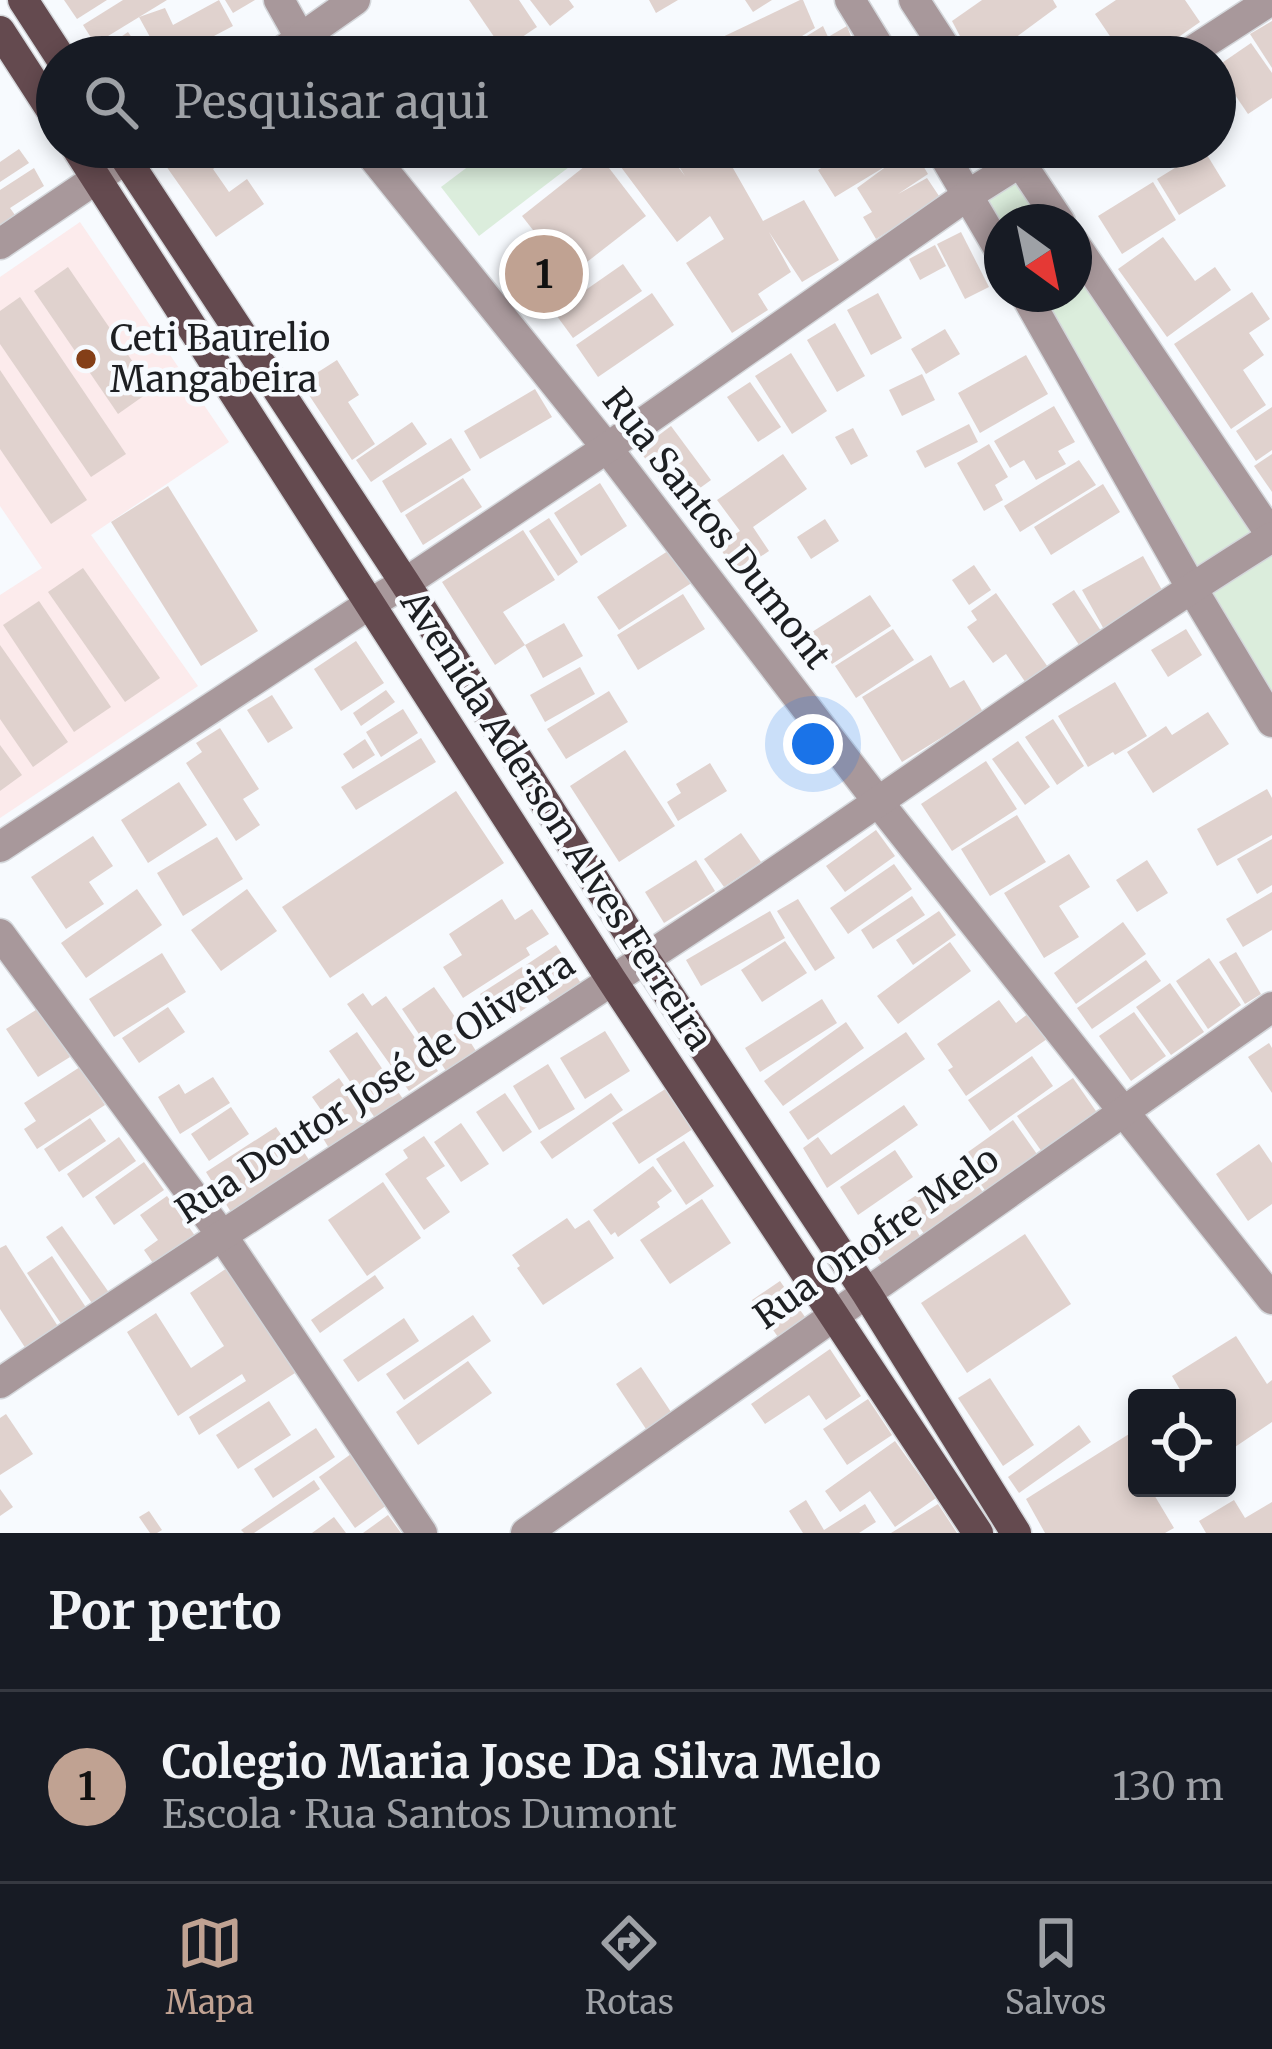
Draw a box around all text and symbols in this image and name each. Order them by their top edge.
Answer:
search box [36,36,1236,168]
icon: search [78,69,144,135]
text: Pesquisar aqui [174,74,489,130]
north arrow [984,204,1092,312]
pin: 1 [505,229,583,319]
place label: Ceti Baurelio Mangabeira [110,316,330,402]
marker: Ceti Baurelio Mangabeira [73,346,99,372]
street label: Rua Santos Dumont [593,379,840,678]
street label: Avenida Aderson Alves Ferreira [391,581,722,1058]
your location [783,714,843,774]
street label: Rua Doutor José de Oliveira [168,942,583,1233]
street label: Rua Onofre Melo [745,1136,1007,1339]
map controls [1128,1389,1236,1497]
button: locate [1128,1389,1236,1497]
text: Por perto [48,1579,282,1643]
text: Colegio Maria Jose Da Silva Melo [162,1734,881,1790]
text: 1 [78,1762,96,1811]
text: 130 m [1112,1762,1224,1811]
text: Escola · Rua Santos Dumont [162,1790,677,1839]
tab: Mapa [165,1910,254,2023]
tab: Rotas [585,1910,674,2023]
tab: Salvos [1005,1910,1107,2023]

